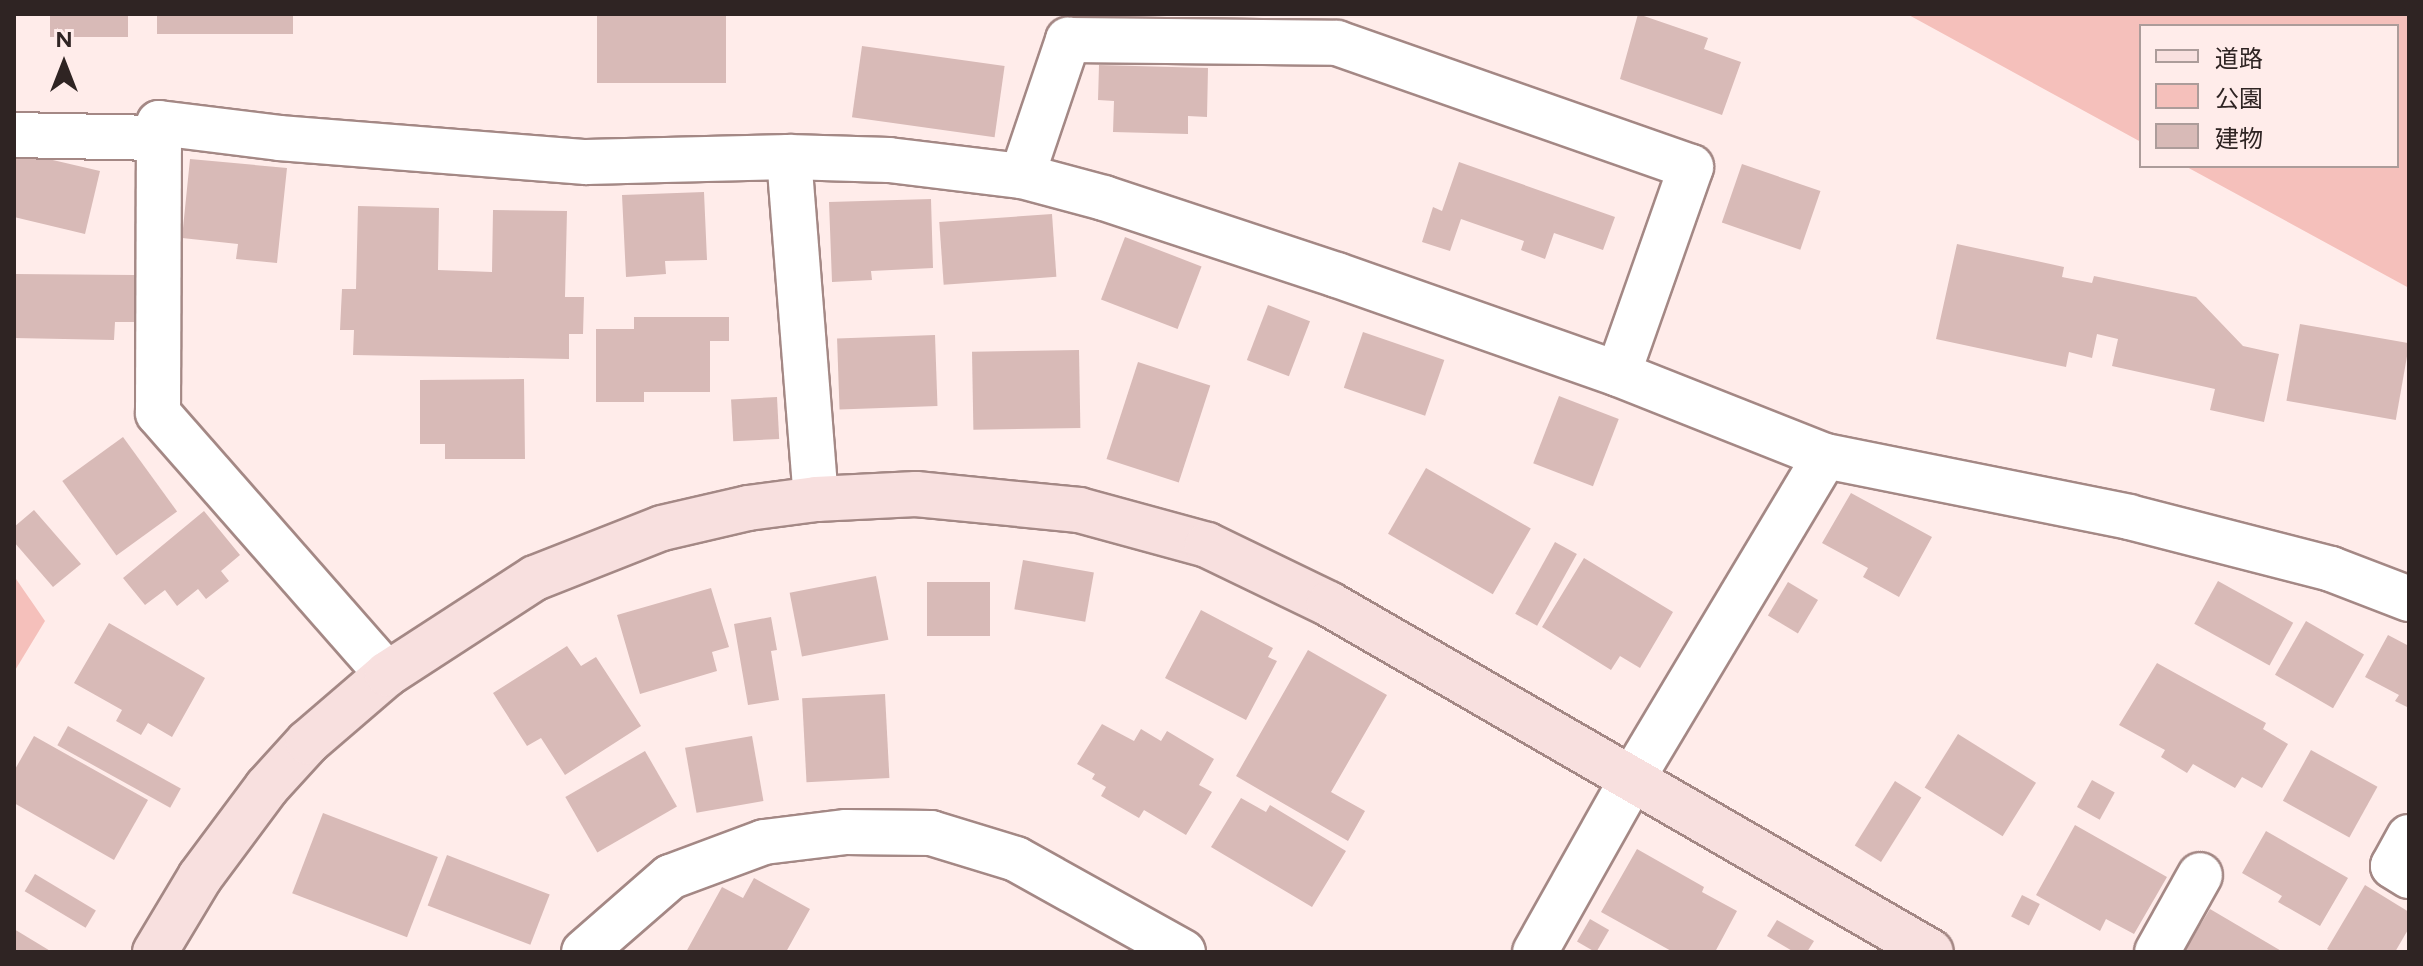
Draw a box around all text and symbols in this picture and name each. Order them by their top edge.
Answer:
north arrow [24,24,104,104]
legend [2139,24,2399,168]
text: N [55,26,73,53]
text: 道路 [2215,44,2263,73]
text: 公園 [2215,84,2263,113]
text: 建物 [2215,124,2263,153]

